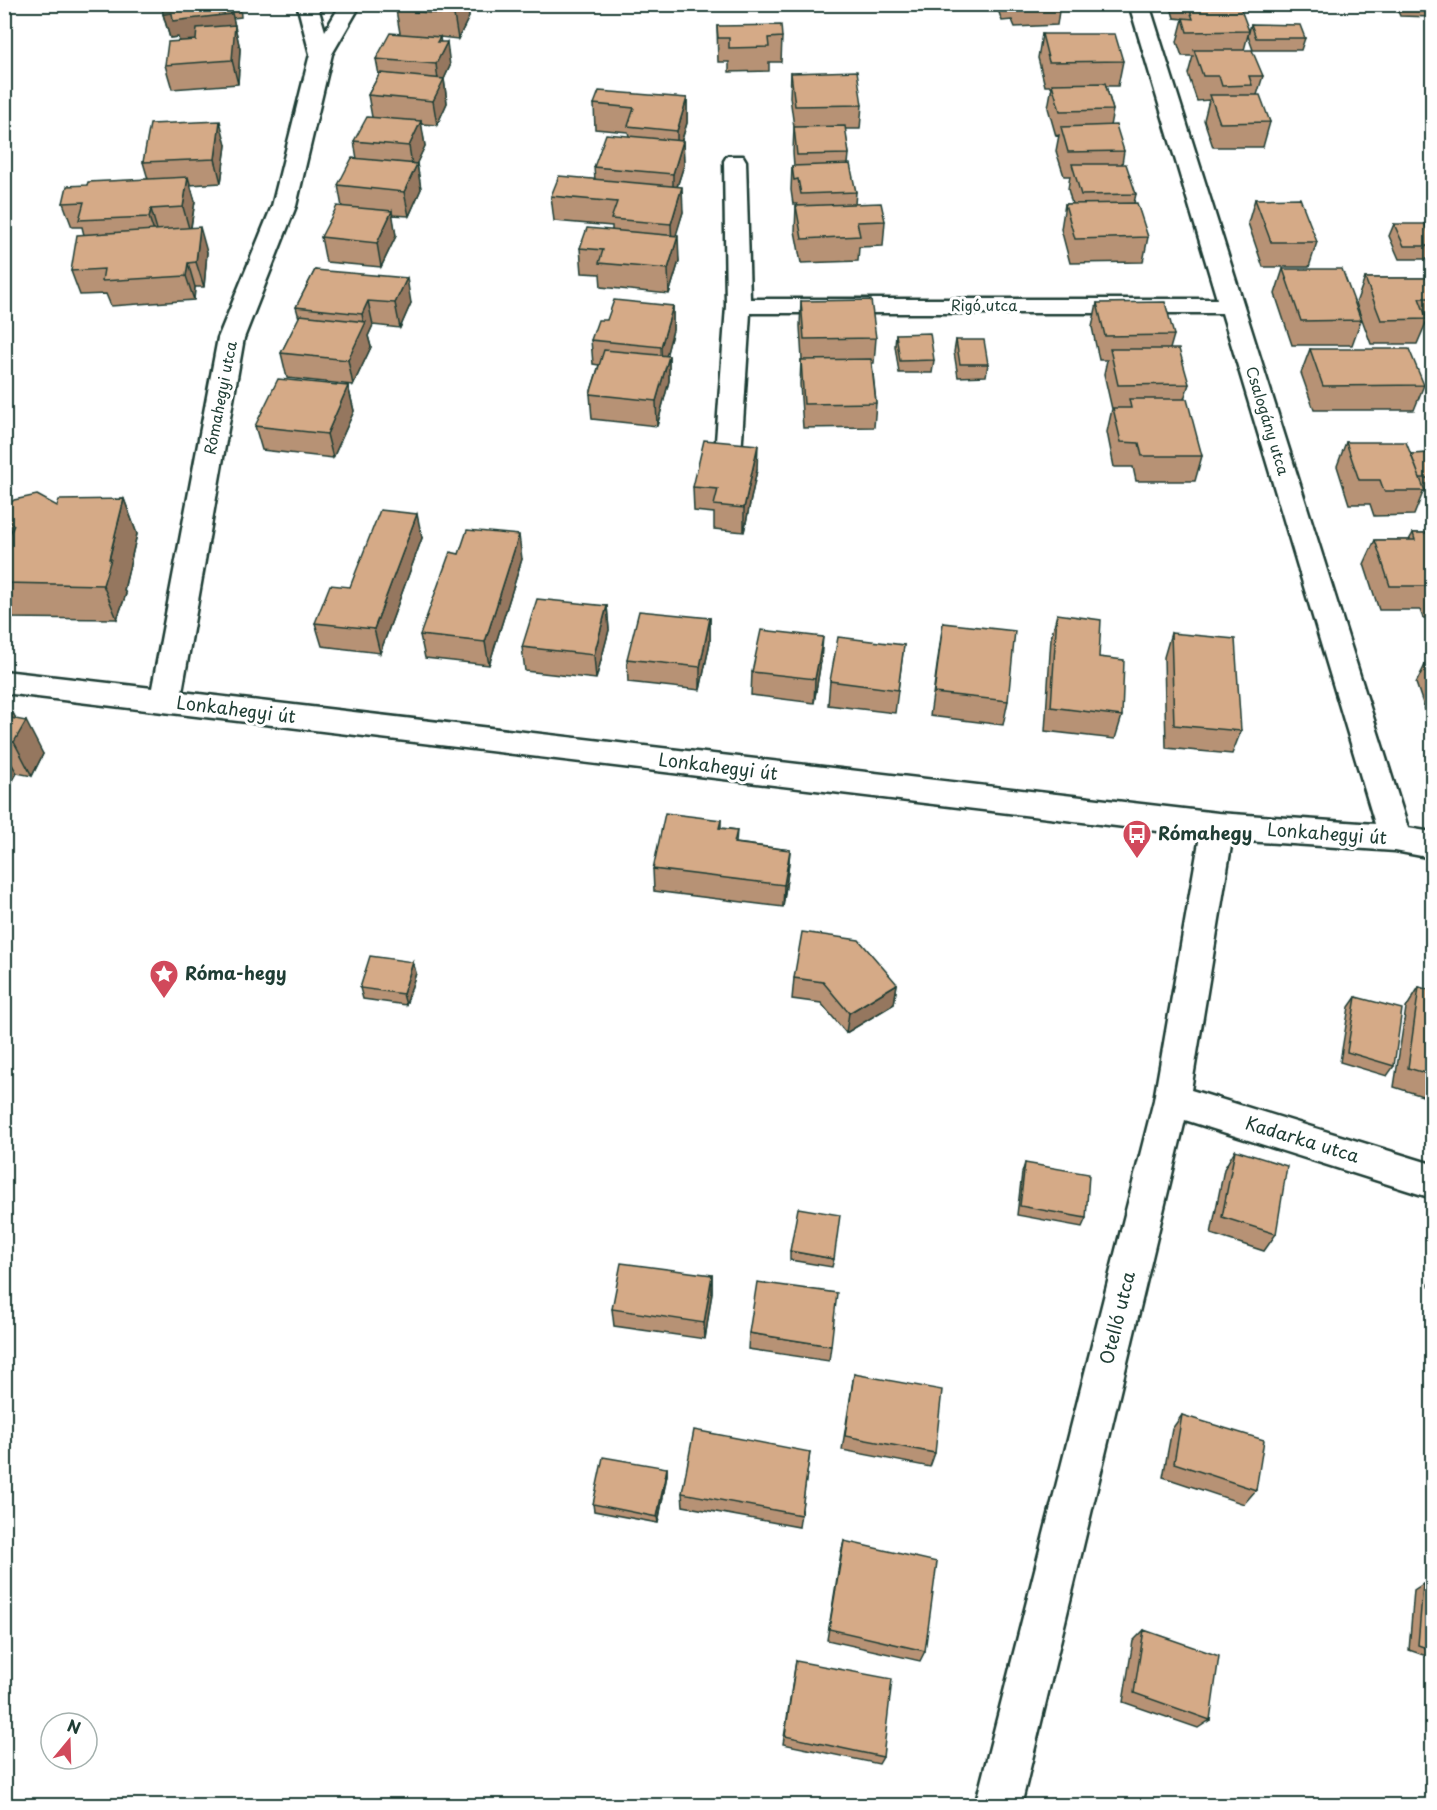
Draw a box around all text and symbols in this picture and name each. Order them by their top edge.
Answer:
street label: Rigó utca [951,293,1017,316]
street label: Rómahegyi utca [197,338,242,457]
street label: Csalogány utca [1241,363,1296,478]
street label: Lonkahegyi út [175,688,297,729]
street label: Lonkahegyi út [657,745,779,786]
street label: Lonkahegyi út [1266,815,1388,850]
bus stop icon: Rómahegy [1121,818,1153,860]
place label: Rómahegy [1158,819,1252,846]
place icon: Róma-hegy [148,958,180,1000]
place label: Róma-hegy [185,959,286,986]
street label: Kadarka utca [1242,1108,1364,1169]
street label: Otelló utca [1092,1268,1141,1367]
north arrow [39,1711,99,1771]
text: N [64,1712,84,1739]

